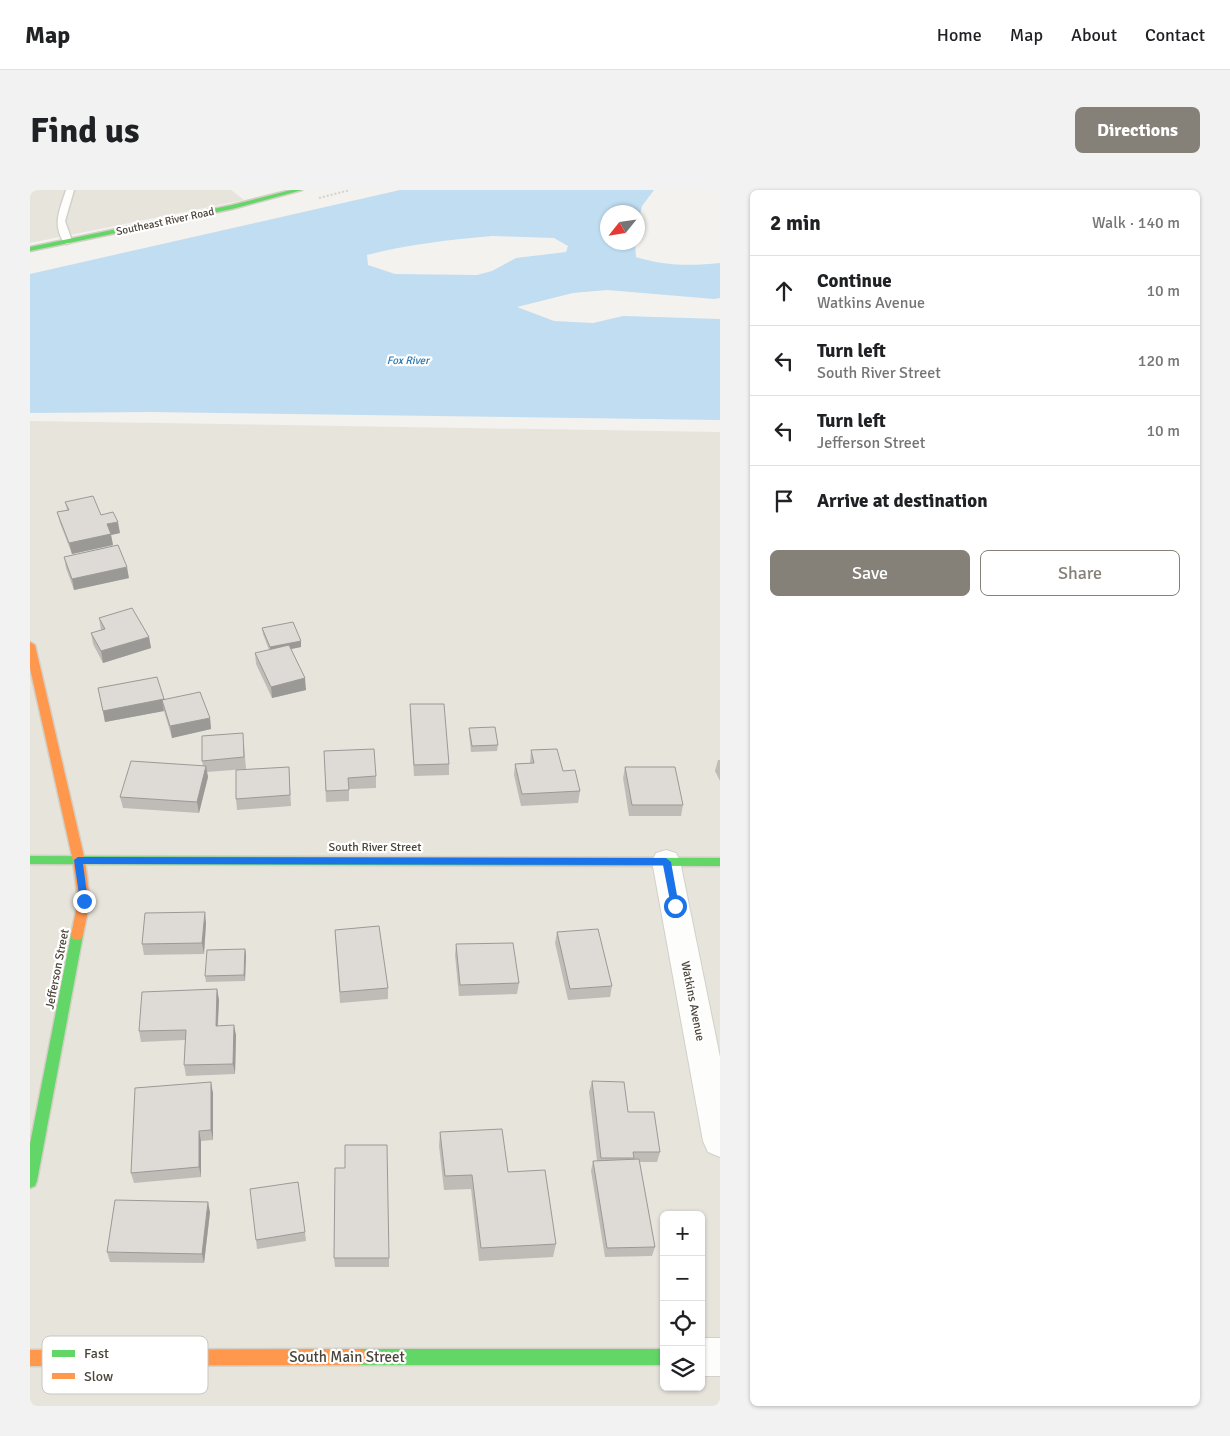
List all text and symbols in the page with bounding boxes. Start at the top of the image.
text: Map [25,20,70,50]
text: Home [937,24,982,46]
text: Map [1010,24,1043,46]
text: About [1071,24,1117,46]
text: Contact [1145,24,1205,46]
button: Directions [1075,107,1200,153]
text: Find us [30,109,140,152]
street label: Southeast River Road [115,205,215,238]
north arrow [600,205,645,250]
text: 2 min [770,210,821,236]
text: Walk · 140 m [1092,213,1180,233]
text: Continue [817,269,892,293]
icon: ahead [770,277,798,305]
text: 10 m [1146,281,1180,301]
text: Watkins Avenue [817,293,925,313]
text: Turn left [817,339,886,363]
icon: left [770,347,798,375]
text: 120 m [1138,351,1180,371]
water label: Fox River [387,354,431,367]
text: South River Street [817,363,941,383]
text: Turn left [817,409,886,433]
icon: left [770,417,798,445]
text: 10 m [1146,421,1180,441]
text: Jefferson Street [817,433,925,453]
icon: arrive [770,487,798,515]
text: Arrive at destination [817,489,988,513]
button: Save [770,550,970,596]
button: Share [980,550,1180,596]
street label: South River Street [329,840,421,855]
route end [73,890,96,913]
route start [664,895,687,918]
street label: Jefferson Street [42,928,73,1010]
street label: Watkins Avenue [677,960,708,1042]
map controls [660,1211,705,1391]
button: + [660,1211,705,1256]
button: − [660,1256,705,1301]
button: locate [660,1301,705,1346]
legend [42,1336,208,1394]
text: Fast [84,1345,109,1362]
button: layers [660,1346,705,1391]
street label: South Main Street [289,1348,405,1366]
text: Slow [84,1368,113,1385]

